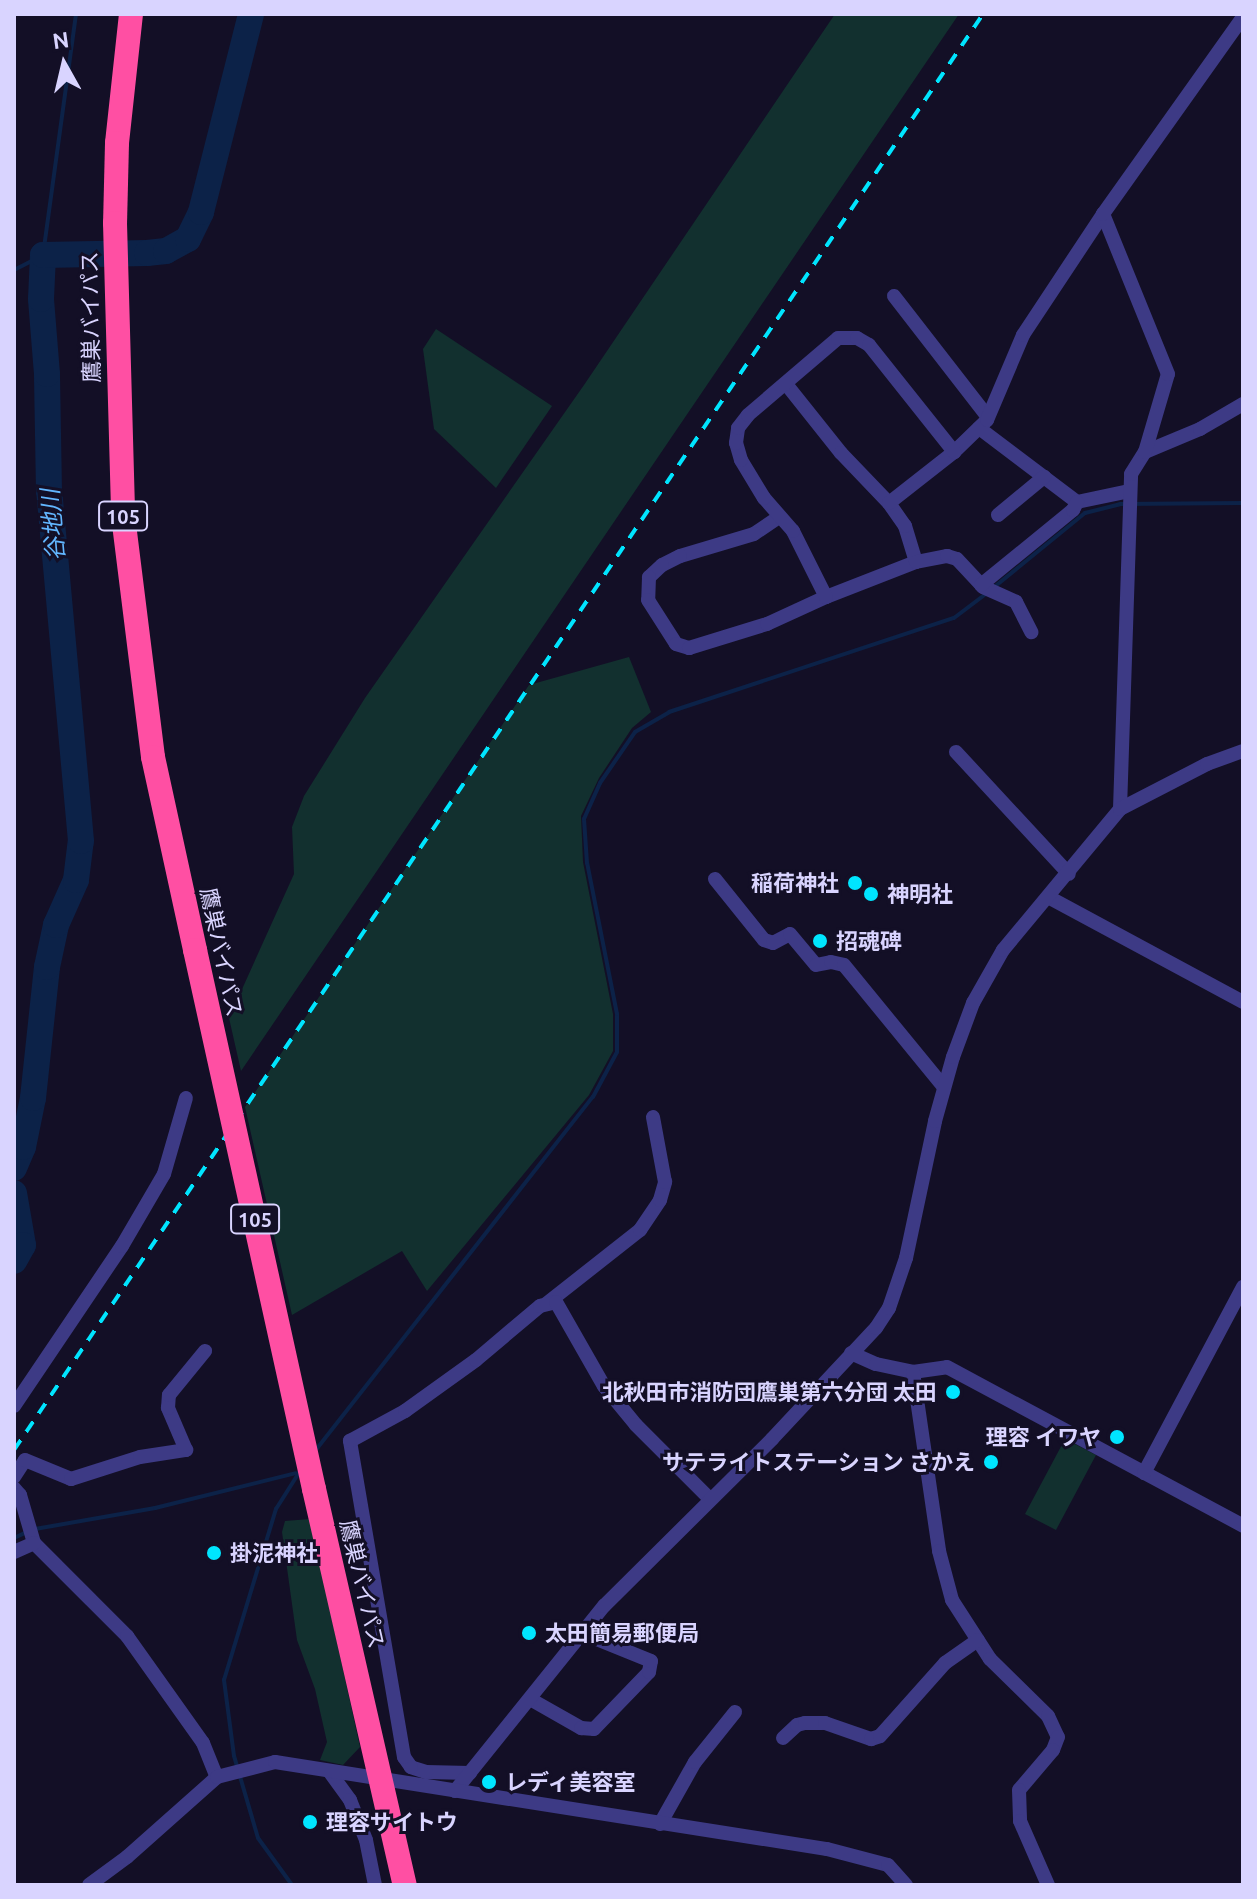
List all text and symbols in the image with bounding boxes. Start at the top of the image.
north arrow [24,24,104,104]
text: N [51,26,70,53]
street label: 鷹巣バイパス [76,251,104,383]
water label: 谷地川 [36,488,70,562]
road number: 105 [97,500,149,532]
place label: 稲荷神社 [751,870,839,896]
marker: 稲荷神社 [846,874,864,892]
place label: 神明社 [887,881,953,907]
street label: 鷹巣バイパス [195,885,249,1019]
marker: 神明社 [862,885,880,903]
place label: 招魂碑 [836,928,902,954]
marker: 招魂碑 [811,932,829,950]
road number: 105 [229,1203,281,1235]
place label: 北秋田市消防団鷹巣第六分団 太田 [602,1379,937,1405]
marker: 北秋田市消防団鷹巣第六分団 太田 [944,1383,962,1401]
place label: 理容 イワヤ [986,1424,1101,1450]
marker: 理容 イワヤ [1108,1428,1126,1446]
place label: サテライトステーション さかえ [662,1449,975,1475]
marker: サテライトステーション さかえ [982,1453,1000,1471]
street label: 鷹巣バイパス [335,1517,391,1651]
place label: 掛泥神社 [230,1540,318,1566]
marker: 掛泥神社 [205,1544,223,1562]
place label: 太田簡易郵便局 [545,1620,699,1646]
marker: 太田簡易郵便局 [520,1624,538,1642]
place label: レディ美容室 [505,1769,637,1795]
marker: レディ美容室 [480,1773,498,1791]
place label: 理容サイトウ [326,1809,458,1835]
marker: 理容サイトウ [301,1813,319,1831]

